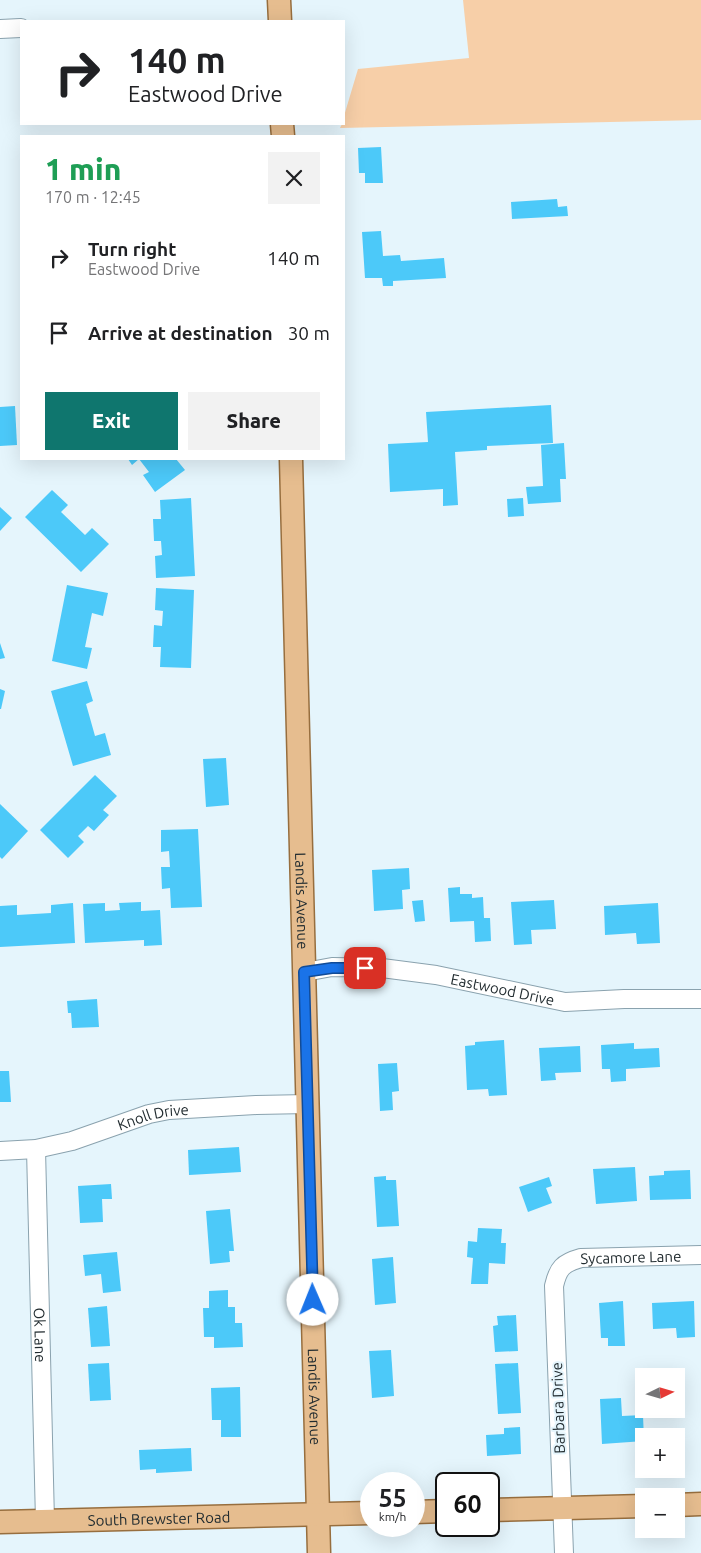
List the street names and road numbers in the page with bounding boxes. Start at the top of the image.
street label: Landis Avenue [293,852,312,950]
street label: Eastwood Drive [449,970,556,1008]
street label: Knoll Drive [115,1100,189,1133]
street label: Sycamore Lane [580,1247,682,1267]
street label: Ok Lane [31,1307,50,1363]
street label: Landis Avenue [305,1348,325,1445]
street label: Barbara Drive [548,1362,568,1454]
street label: South Brewster Road [87,1508,230,1528]

